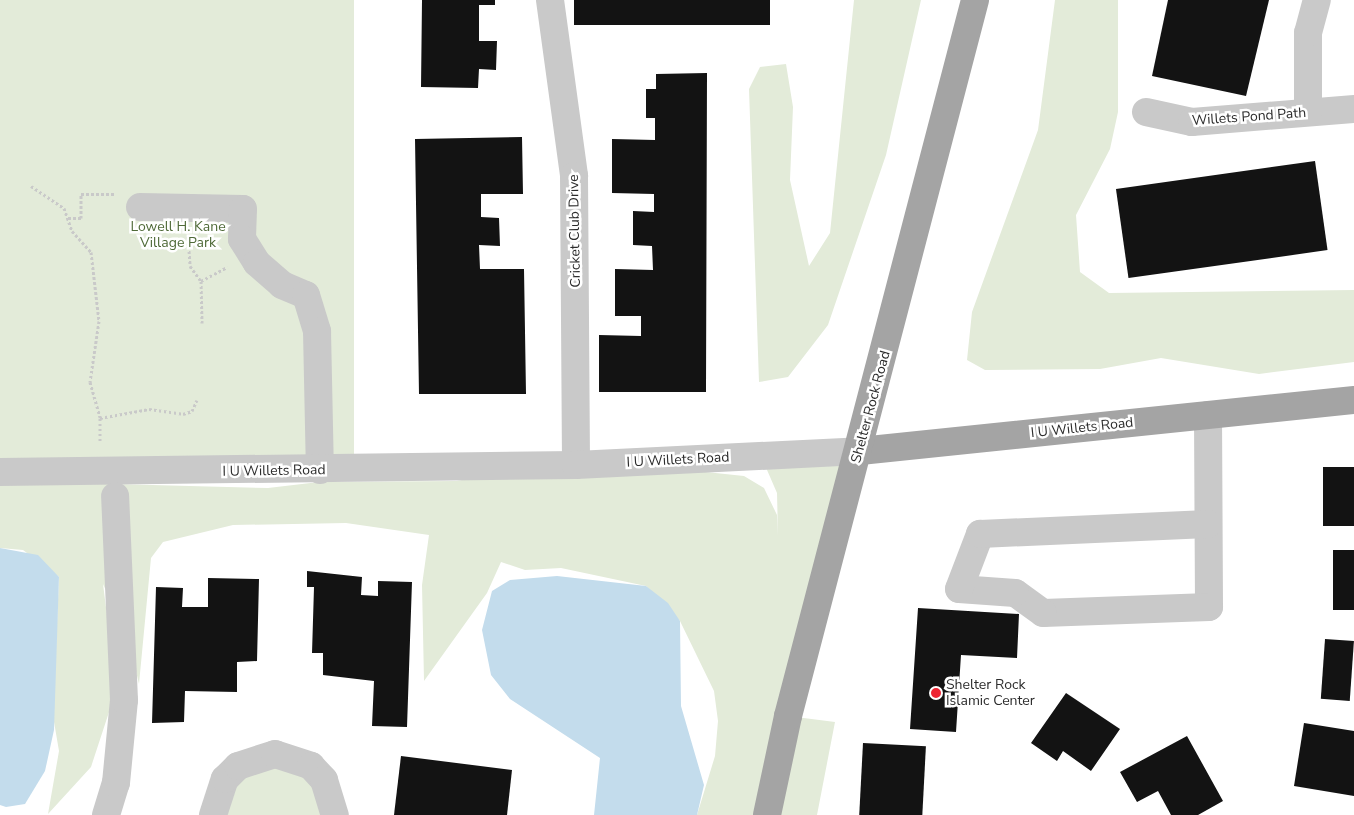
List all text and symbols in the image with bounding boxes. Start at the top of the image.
street label: Willets Pond Path [1191,105,1307,129]
street label: Cricket Club Drive [566,174,584,288]
park label: Lowell H. Kane Village Park [130,219,226,252]
street label: Shelter Rock Road [848,349,894,465]
street label: I U Willets Road [1030,414,1134,442]
street label: I U Willets Road [626,449,730,471]
street label: I U Willets Road [222,462,326,480]
place label: Shelter Rock Islamic Center [946,677,1035,710]
marker: Shelter Rock Islamic Center [930,687,942,699]

